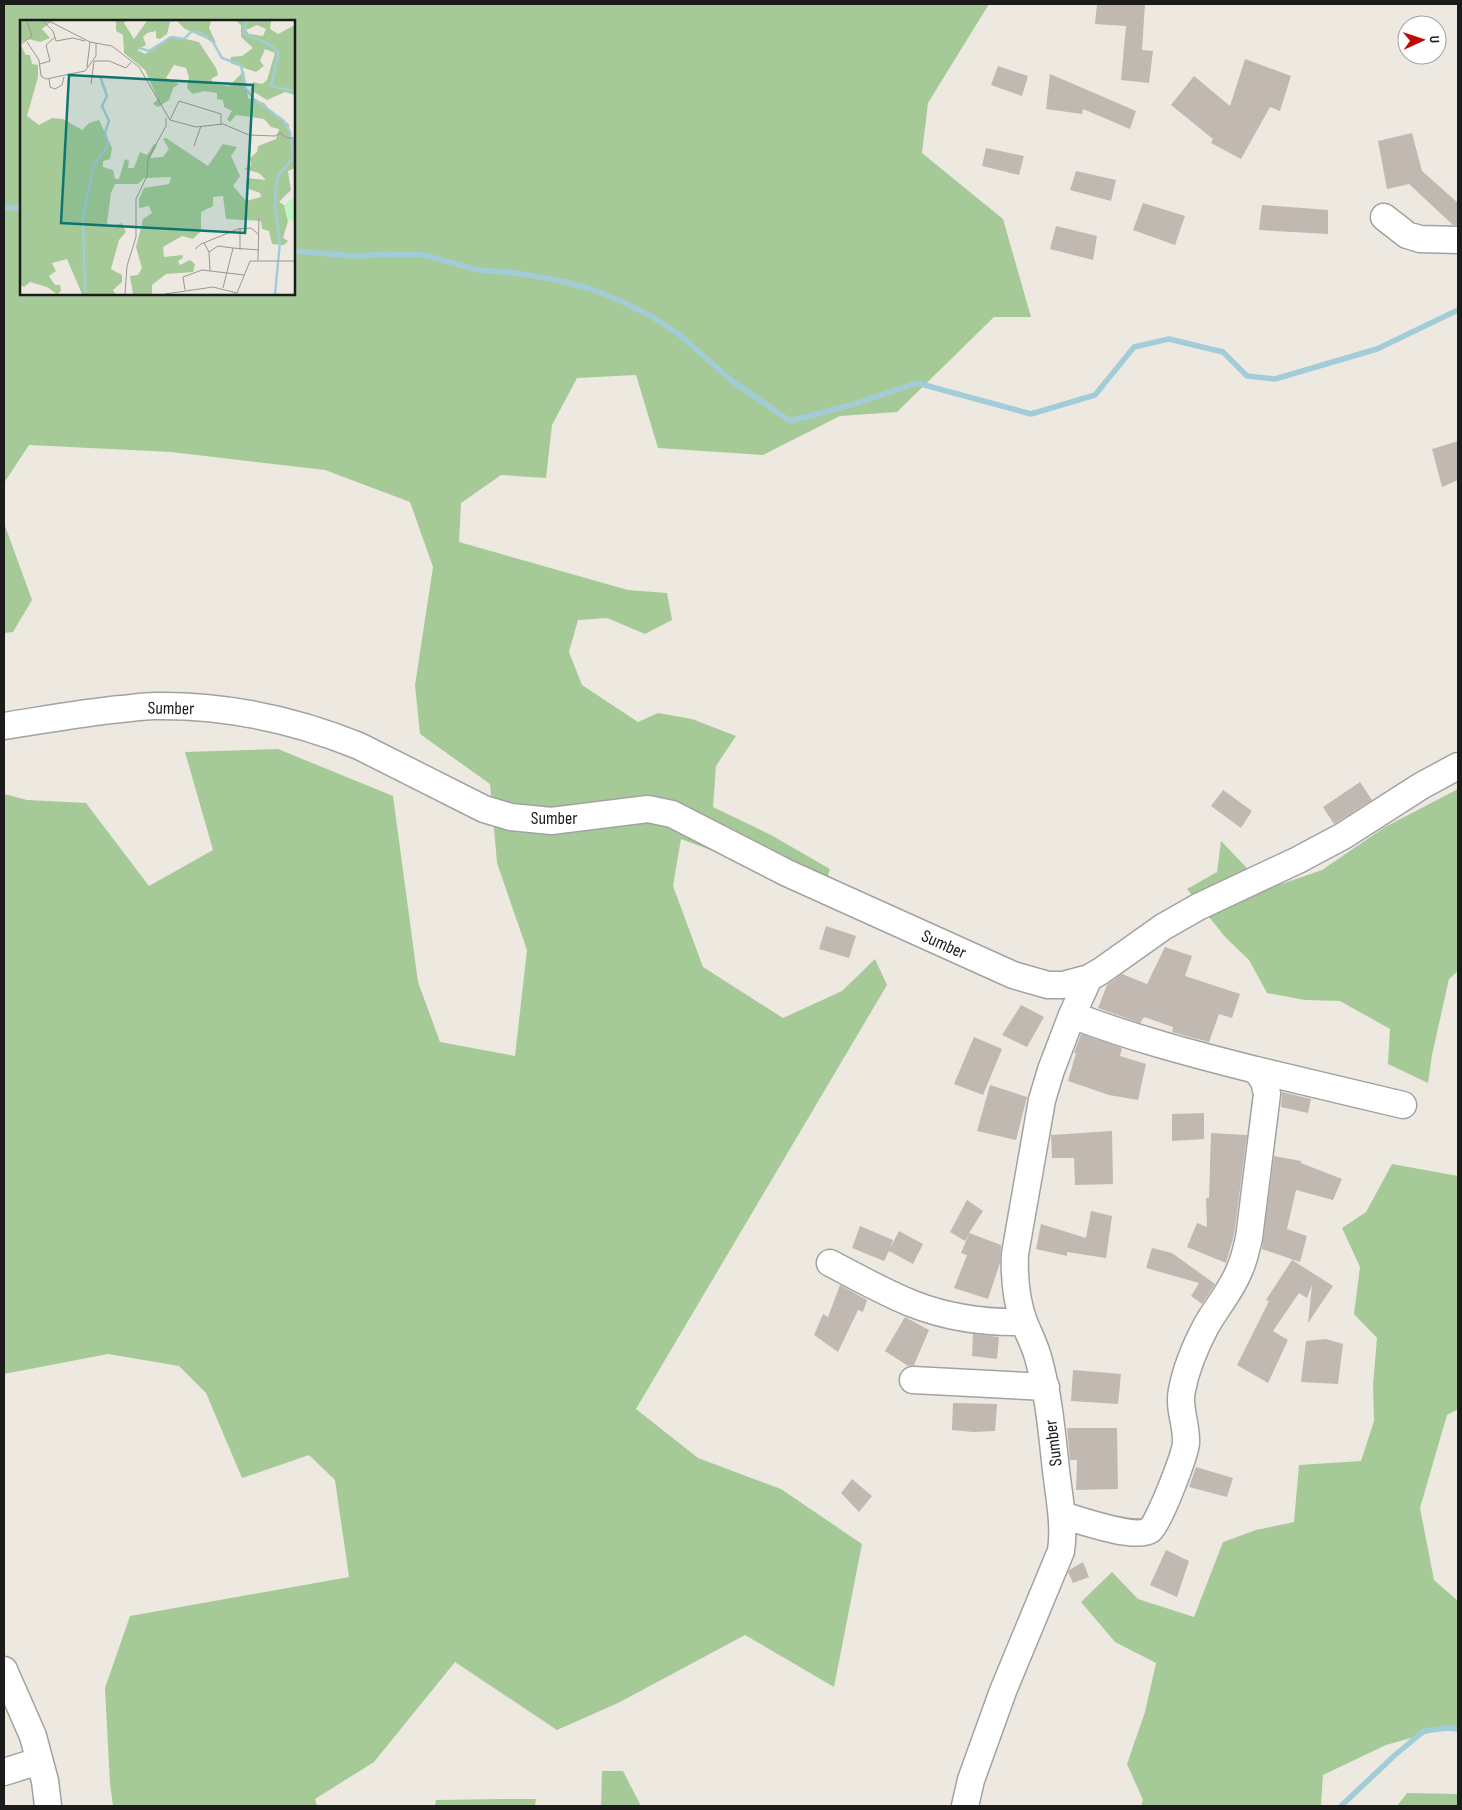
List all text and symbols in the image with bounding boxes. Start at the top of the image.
north arrow [1397,15,1447,65]
inset map [20,20,295,295]
text: U [1426,35,1443,43]
street label: Sumber [147,698,194,719]
street label: Sumber [531,808,577,829]
street label: Sumber [918,925,969,964]
street label: Sumber [1040,1419,1067,1467]

